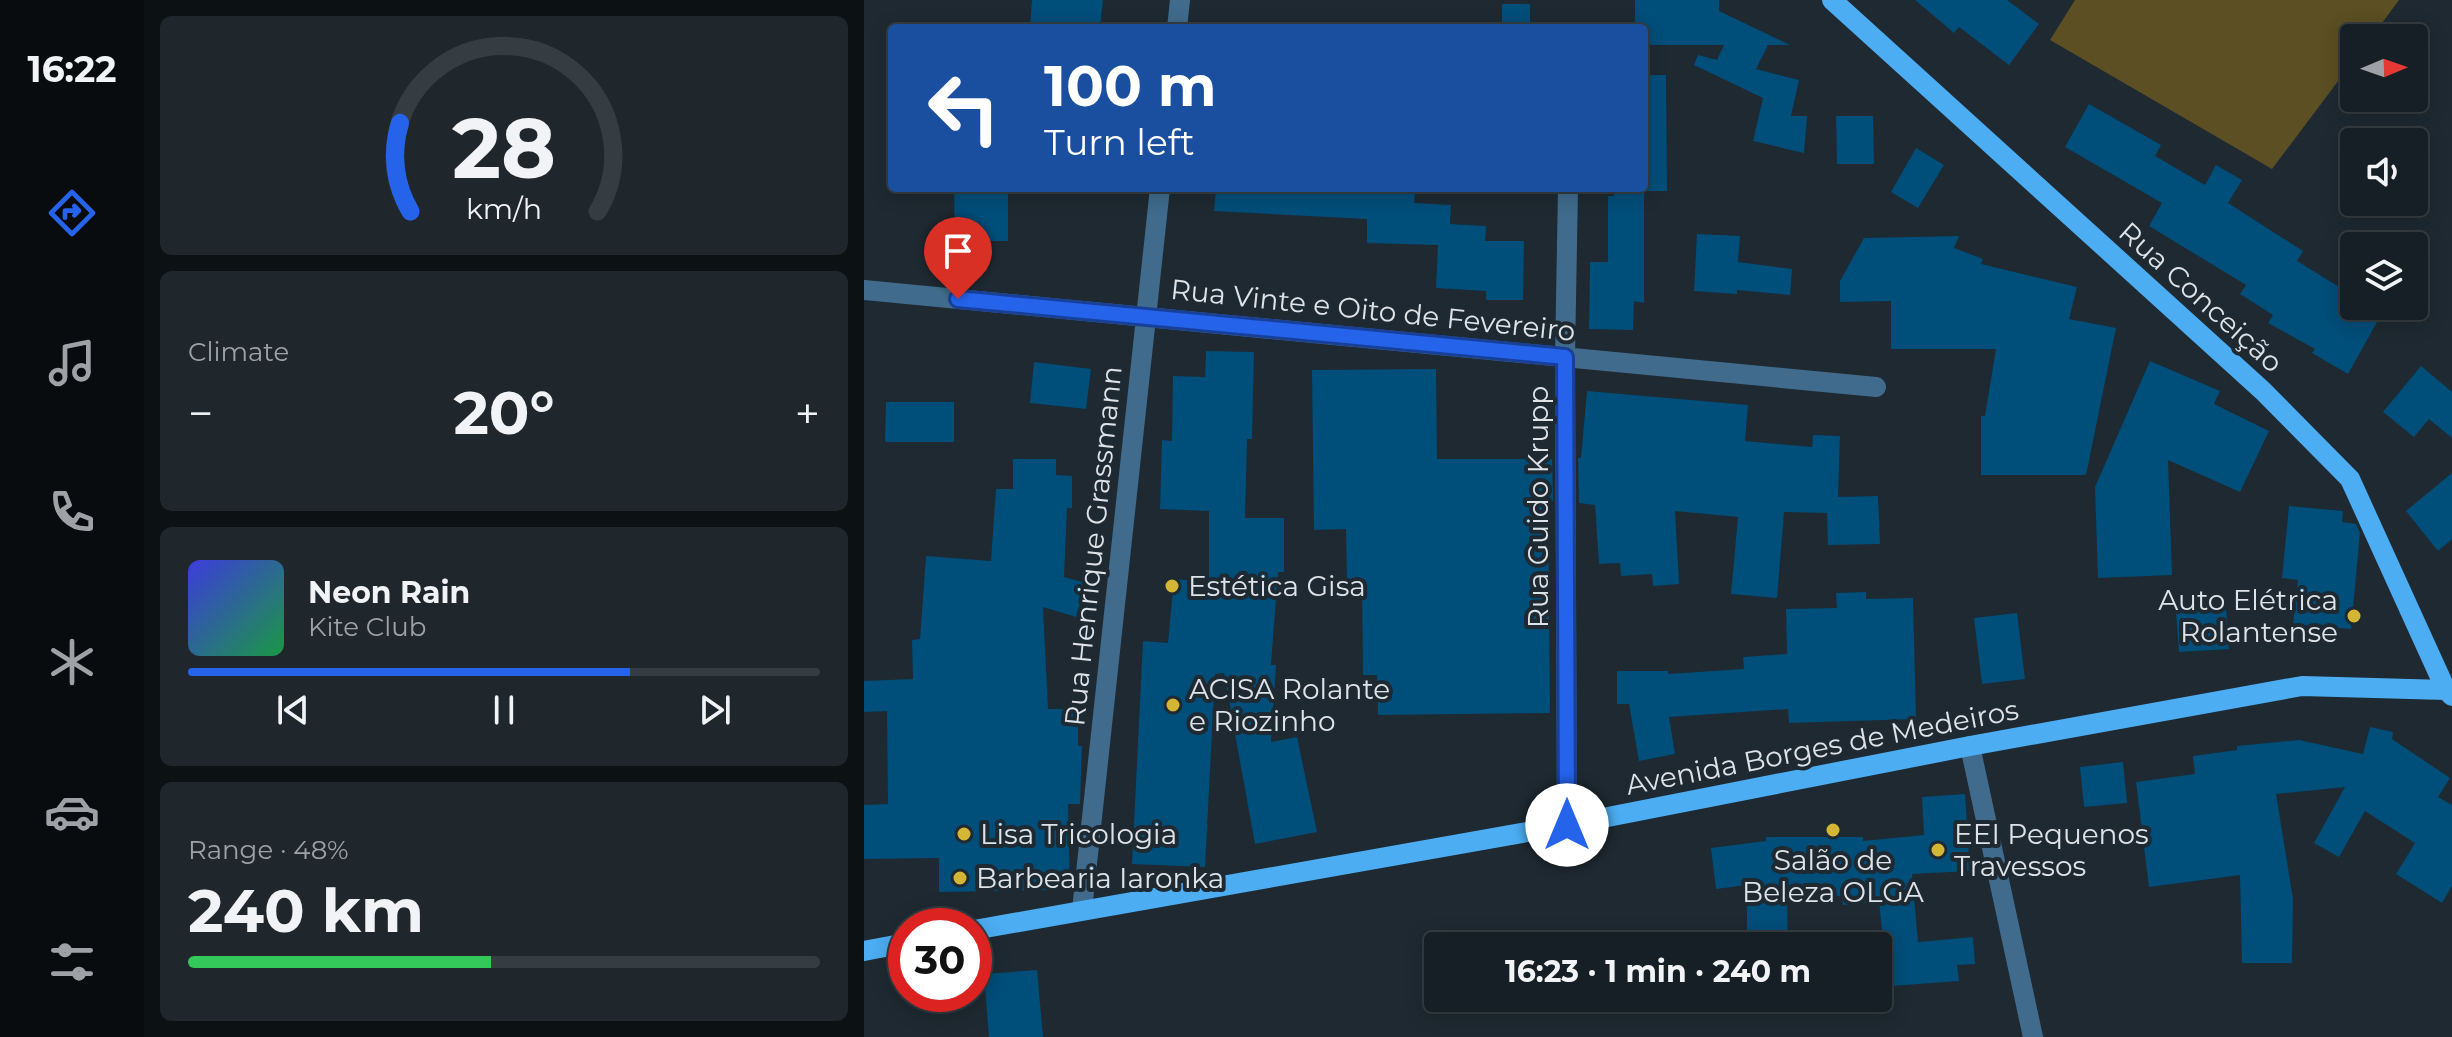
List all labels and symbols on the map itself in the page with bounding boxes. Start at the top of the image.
north arrow [2340,24,2428,112]
street label: Rua Conceição [2112,215,2290,379]
pin [924,217,992,299]
street label: Rua Vinte e Oito de Fevereiro [1169,272,1577,348]
street label: Rua Henrique Grassmann [1057,364,1129,728]
street label: Rua Guido Krupp [1521,386,1555,628]
place label: Estética Gisa [1188,569,1366,603]
marker: Estética Gisa [1163,577,1181,595]
place label: Auto Elétrica Rolantense [2158,583,2338,649]
marker: Auto Elétrica Rolantense [2345,607,2363,625]
place label: ACISA Rolante e Riozinho [1189,672,1390,738]
street label: Avenida Borges de Medeiros [1623,692,2021,802]
marker: ACISA Rolante e Riozinho [1164,696,1182,714]
position arrow [1525,783,1609,867]
place label: Lisa Tricologia [980,817,1177,851]
place label: EEI Pequenos Travessos [1954,817,2149,883]
marker: Salão de Beleza OLGA [1824,821,1842,839]
marker: Lisa Tricologia [955,825,973,843]
marker: EEI Pequenos Travessos [1929,841,1947,859]
place label: Salão de Beleza OLGA [1742,843,1925,909]
place label: Barbearia Iaronka [976,861,1224,895]
marker: Barbearia Iaronka [951,869,969,887]
speed limit sign: 30 [888,908,992,1012]

